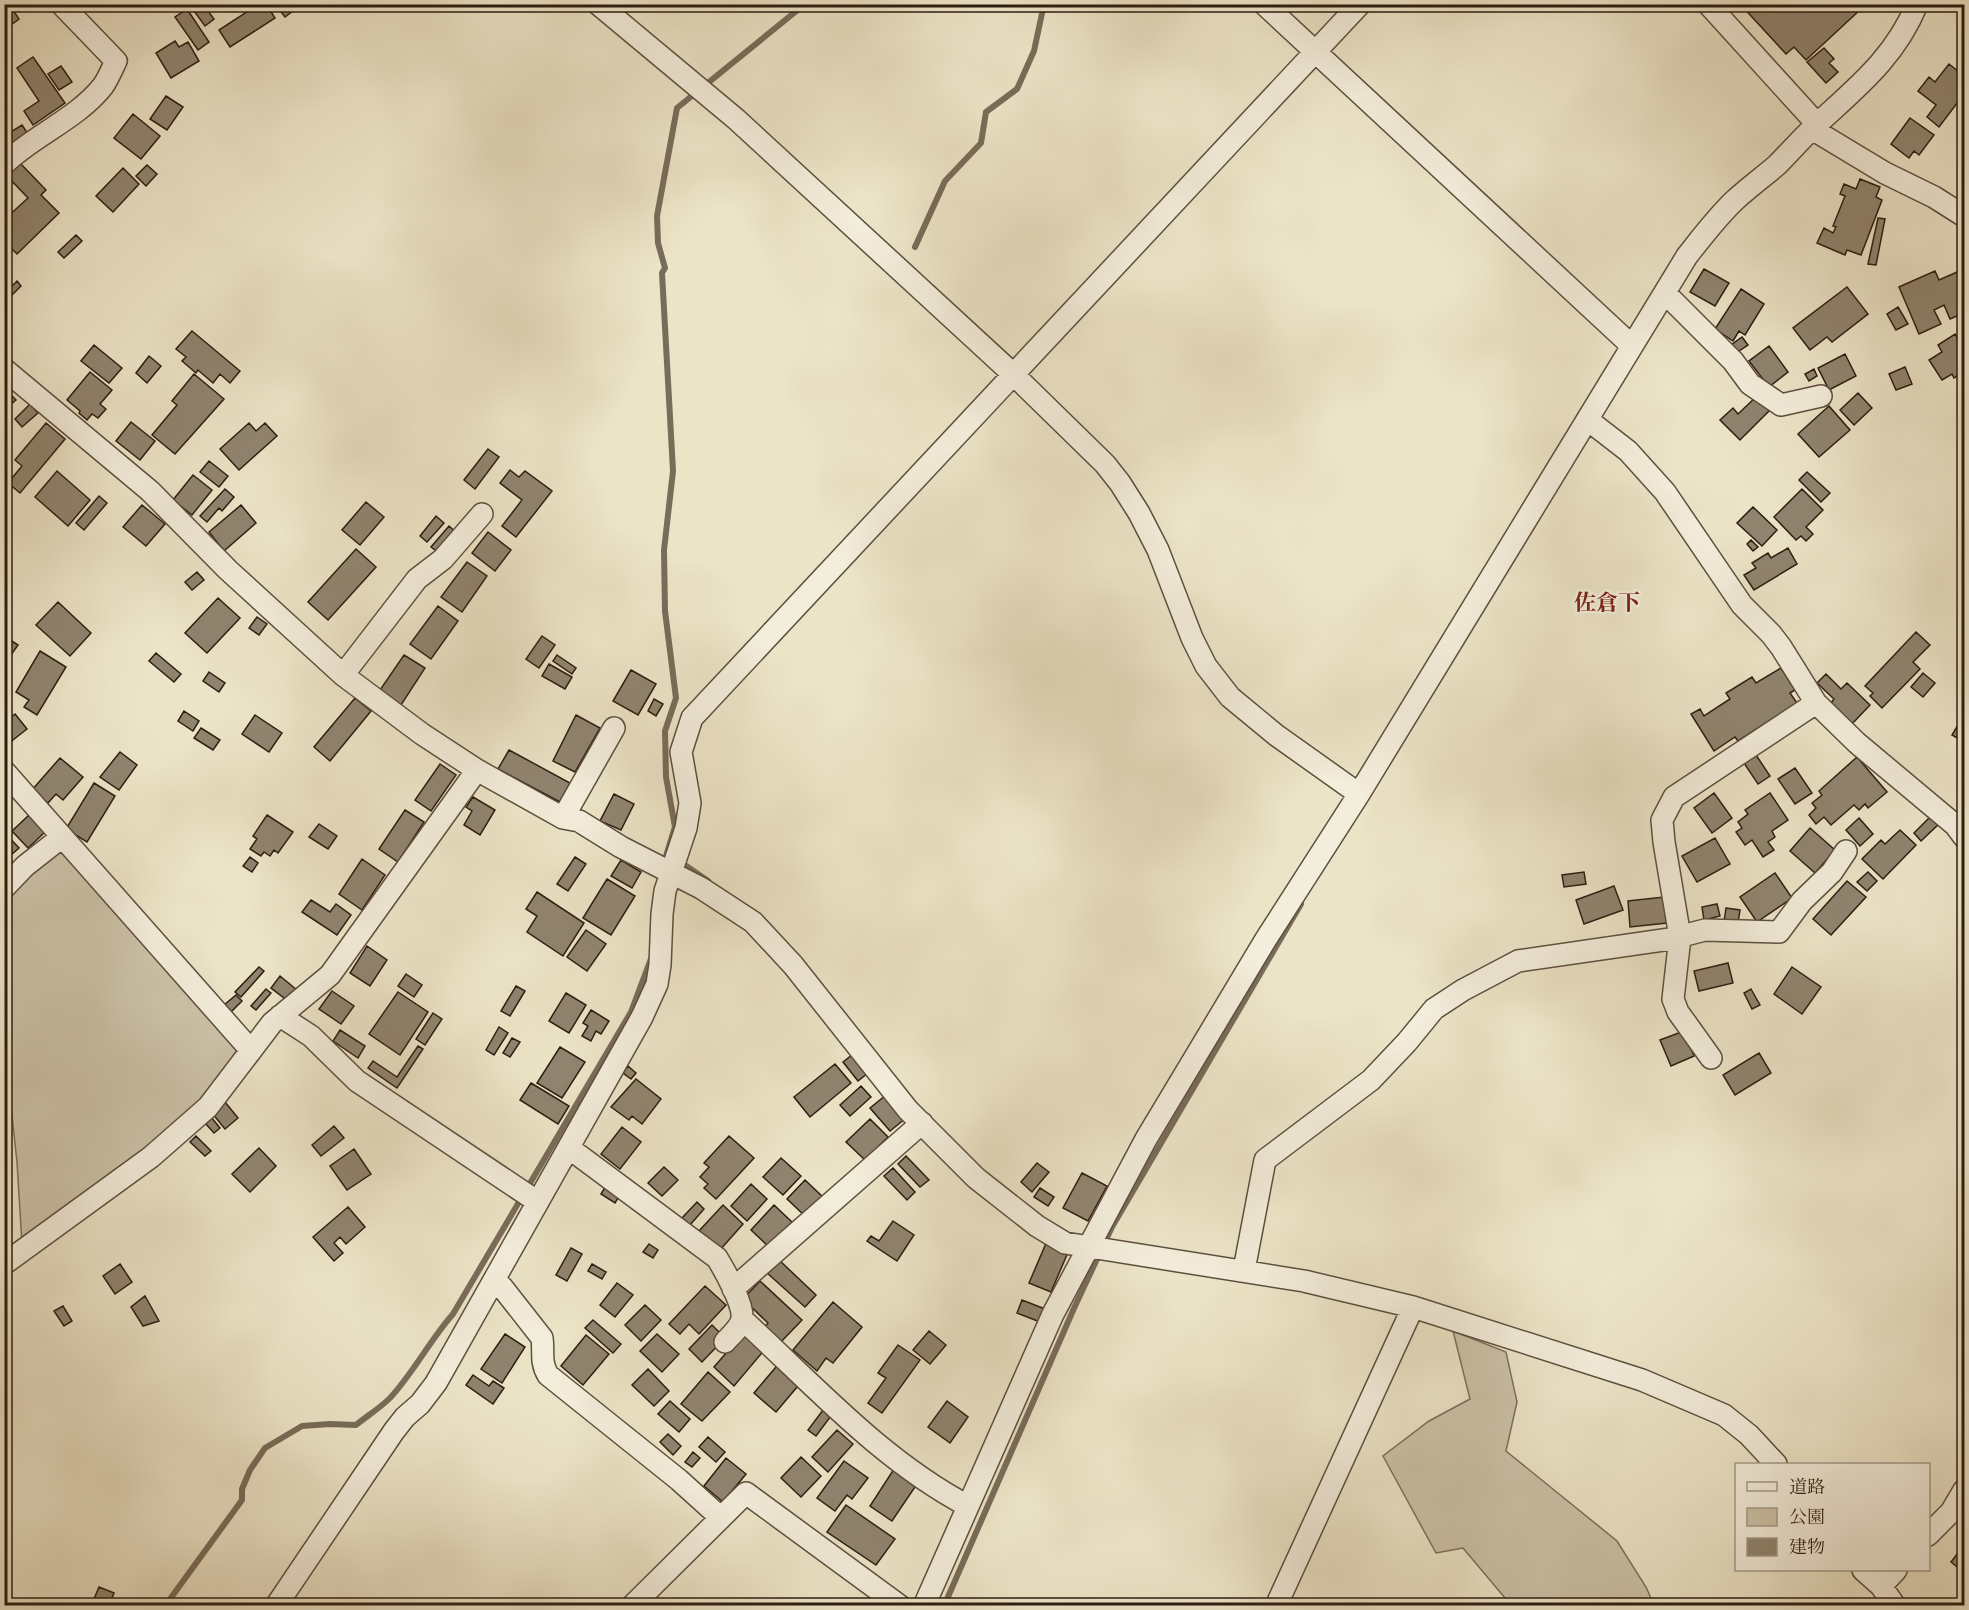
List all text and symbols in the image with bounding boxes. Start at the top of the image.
district label: 佐倉下 [1574,588,1640,618]
legend [1735,1463,1930,1571]
text: 道路 [1789,1475,1825,1500]
text: 公園 [1789,1505,1825,1530]
text: 建物 [1789,1535,1825,1560]

